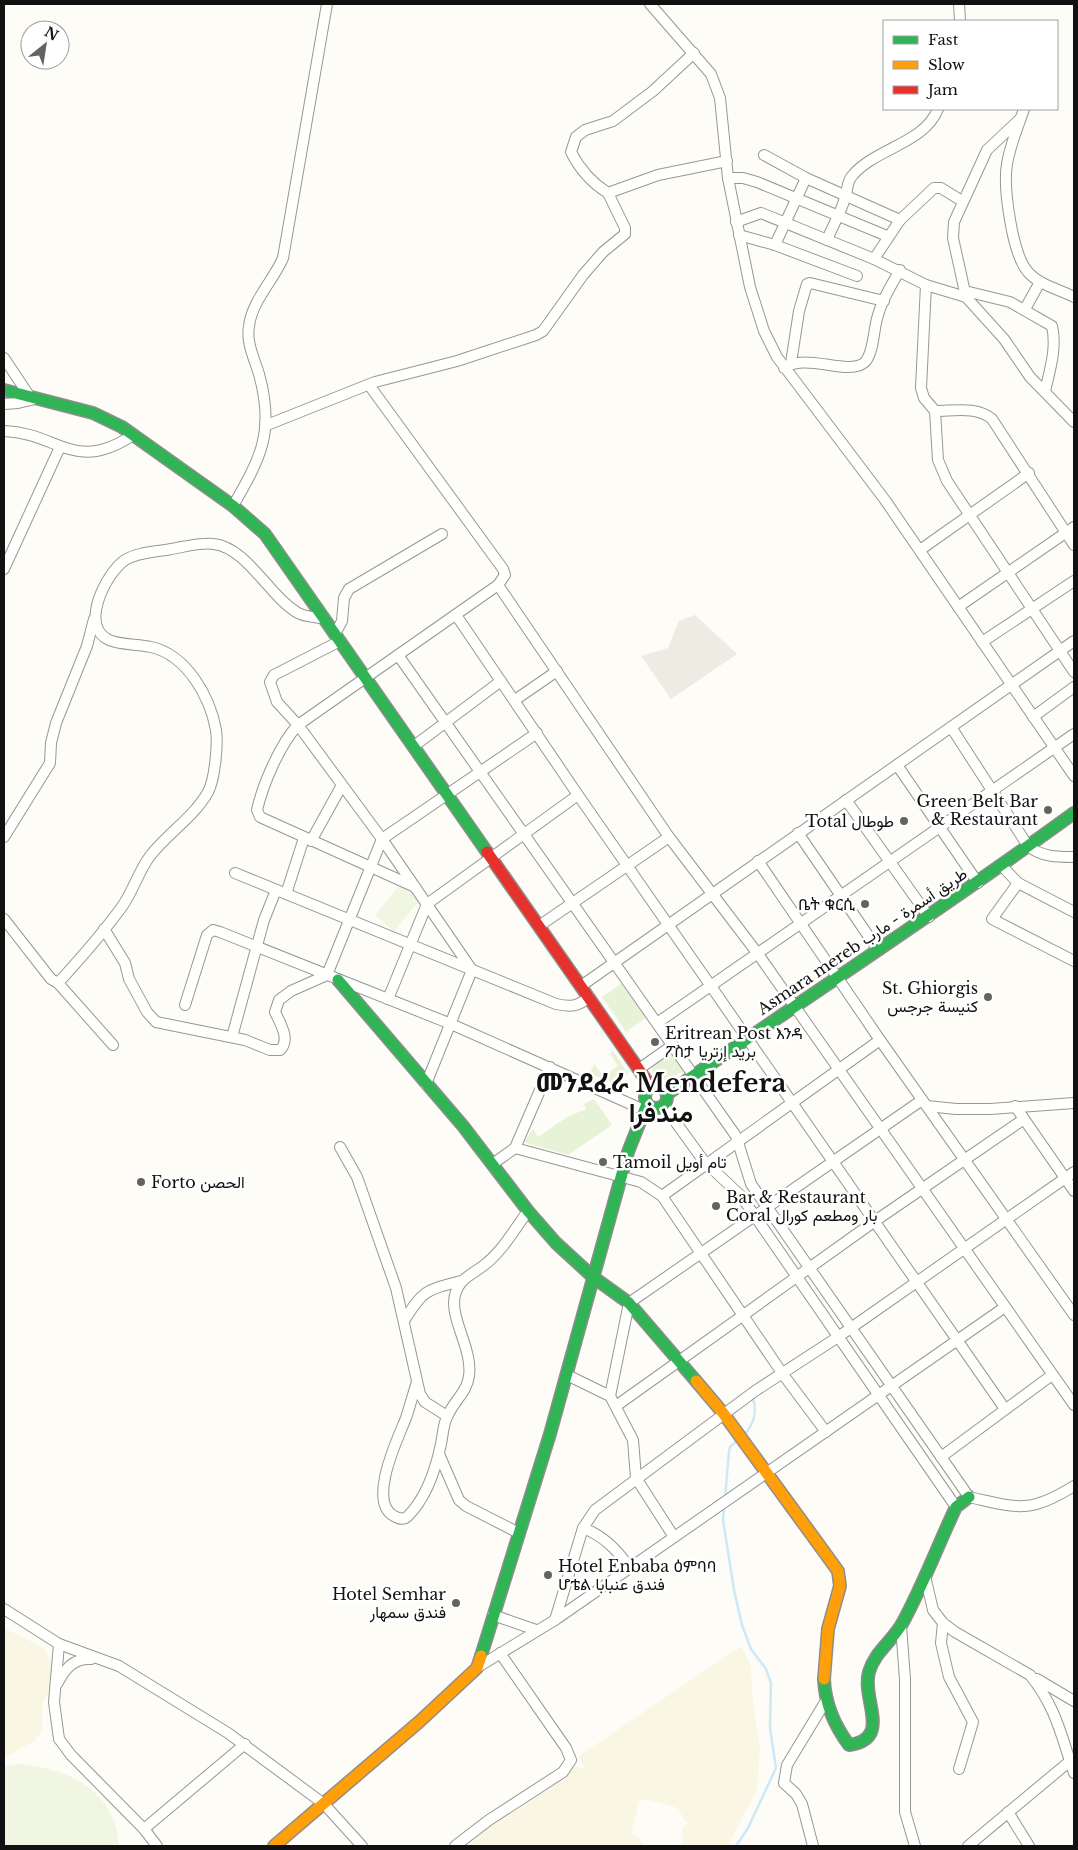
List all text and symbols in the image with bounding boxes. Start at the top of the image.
north arrow [20,20,70,70]
legend [883,20,1058,110]
text: N [41,23,62,45]
text: Fast [928,30,959,49]
text: Slow [928,55,965,74]
text: Jam [926,80,958,99]
place label: Green Belt Bar & Restaurant [917,791,1038,829]
marker: Green Belt Bar & Restaurant [1042,804,1054,816]
place label: Total طوطال [805,811,894,832]
marker: Total طوطال [898,815,910,827]
street label: Asmara mereb طريق أسمرة - مارب [753,863,971,1020]
place label: ቤት ቁርሲ [798,894,855,914]
marker: ቤት ቁርሲ [859,898,871,910]
place label: St. Ghiorgis كنيسة جرجس [882,978,978,1017]
marker: St. Ghiorgis كنيسة جرجس [982,991,994,1003]
place label: Eritrean Post እንዳ ፖስታ بريد إرتريا [665,1023,803,1062]
marker: Eritrean Post እንዳ ፖስታ بريد إرتريا [649,1036,661,1048]
district label: መንደፈራ Mendefera مندفرا [536,1067,786,1129]
place label: Tamoil تام أويل [613,1152,727,1173]
marker: Tamoil تام أويل [597,1156,609,1168]
place label: Forto الحصن [151,1172,245,1193]
marker: Forto الحصن [135,1176,147,1188]
place label: Bar & Restaurant Coral بار ومطعم كورال [726,1187,877,1226]
marker: Bar & Restaurant Coral بار ومطعم كورال [710,1200,722,1212]
place label: Hotel Enbaba ዕምባባ ሆቴል فندق عنبابا [558,1556,717,1594]
marker: Hotel Enbaba ዕምባባ ሆቴል فندق عنبابا [542,1569,554,1581]
place label: Hotel Semhar فندق سمهار [332,1584,446,1623]
marker: Hotel Semhar فندق سمهار [450,1597,462,1609]

